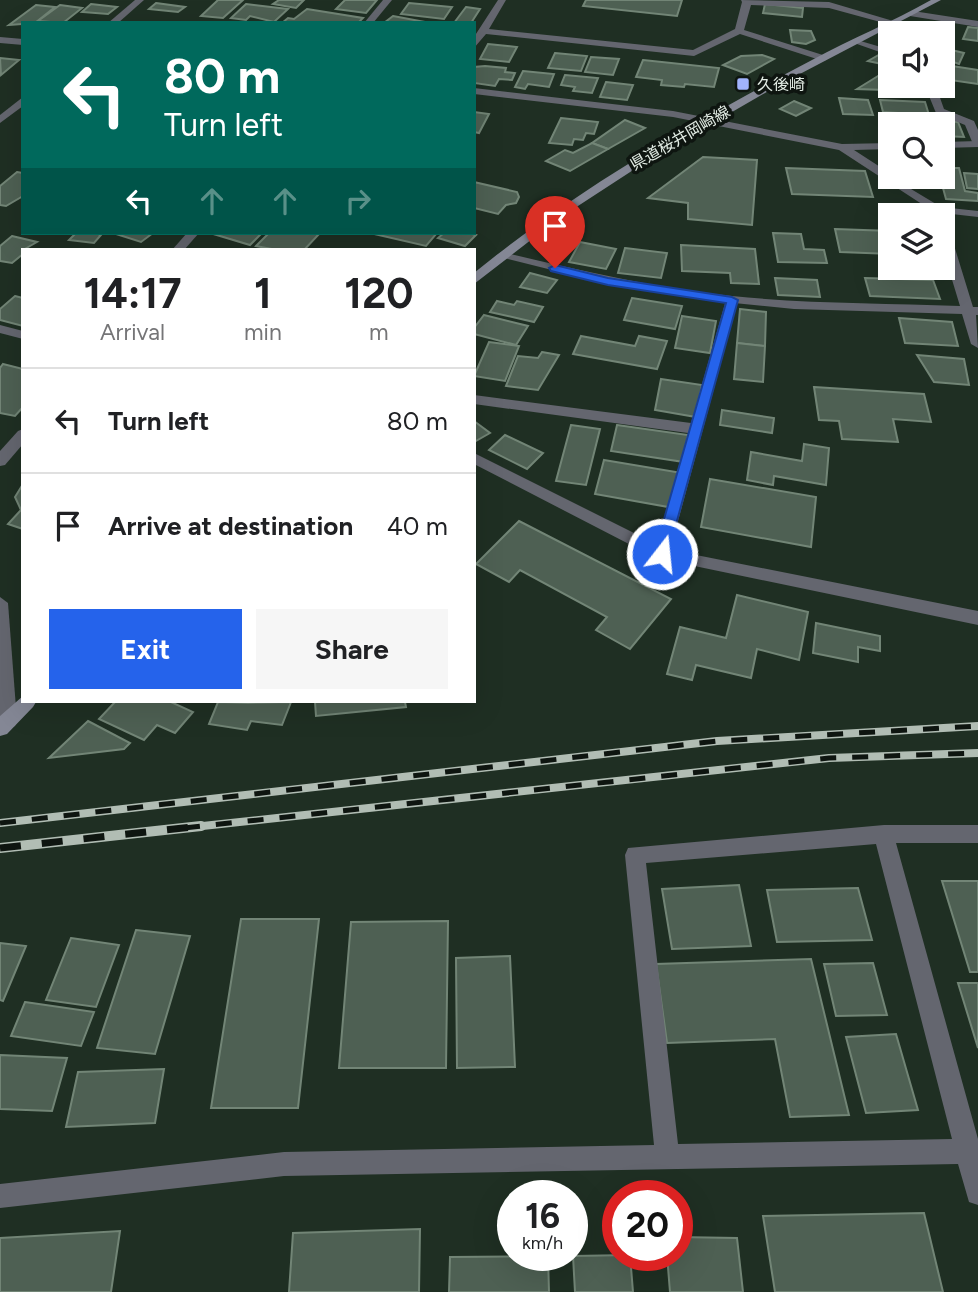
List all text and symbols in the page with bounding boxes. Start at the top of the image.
map controls [878,21,955,280]
button: sound [878,21,955,98]
text: 80 m [164,46,280,105]
icon: left [49,49,140,140]
place label: 久後崎 [757,75,805,94]
marker: 久後崎 [735,76,751,92]
street label: 県道桜井岡崎線 [627,102,733,174]
text: Turn left [164,106,283,144]
button: search [878,112,955,189]
icon: left [120,182,158,220]
icon: ahead [193,182,231,220]
icon: ahead [266,182,304,220]
icon: right [339,182,377,220]
pin [525,196,585,268]
button: layers [878,203,955,280]
icon: arrive [536,207,574,245]
text: 14:17 [83,268,182,319]
text: 1 [254,268,272,319]
text: 120 [344,268,414,319]
text: Arrival [100,318,165,346]
text: min [244,318,282,346]
text: m [369,318,389,346]
icon: left [49,402,87,440]
text: Turn left [108,405,209,437]
text: 80 m [387,405,448,437]
icon: arrive [49,507,87,545]
text: Arrive at destination [108,510,353,542]
text: 40 m [387,510,448,542]
position arrow [625,517,699,591]
button: Exit [49,609,242,689]
button: Share [256,609,448,689]
speed limit sign: 20 [602,1180,693,1271]
text: 16 [525,1195,560,1237]
text: km/h [522,1232,563,1254]

